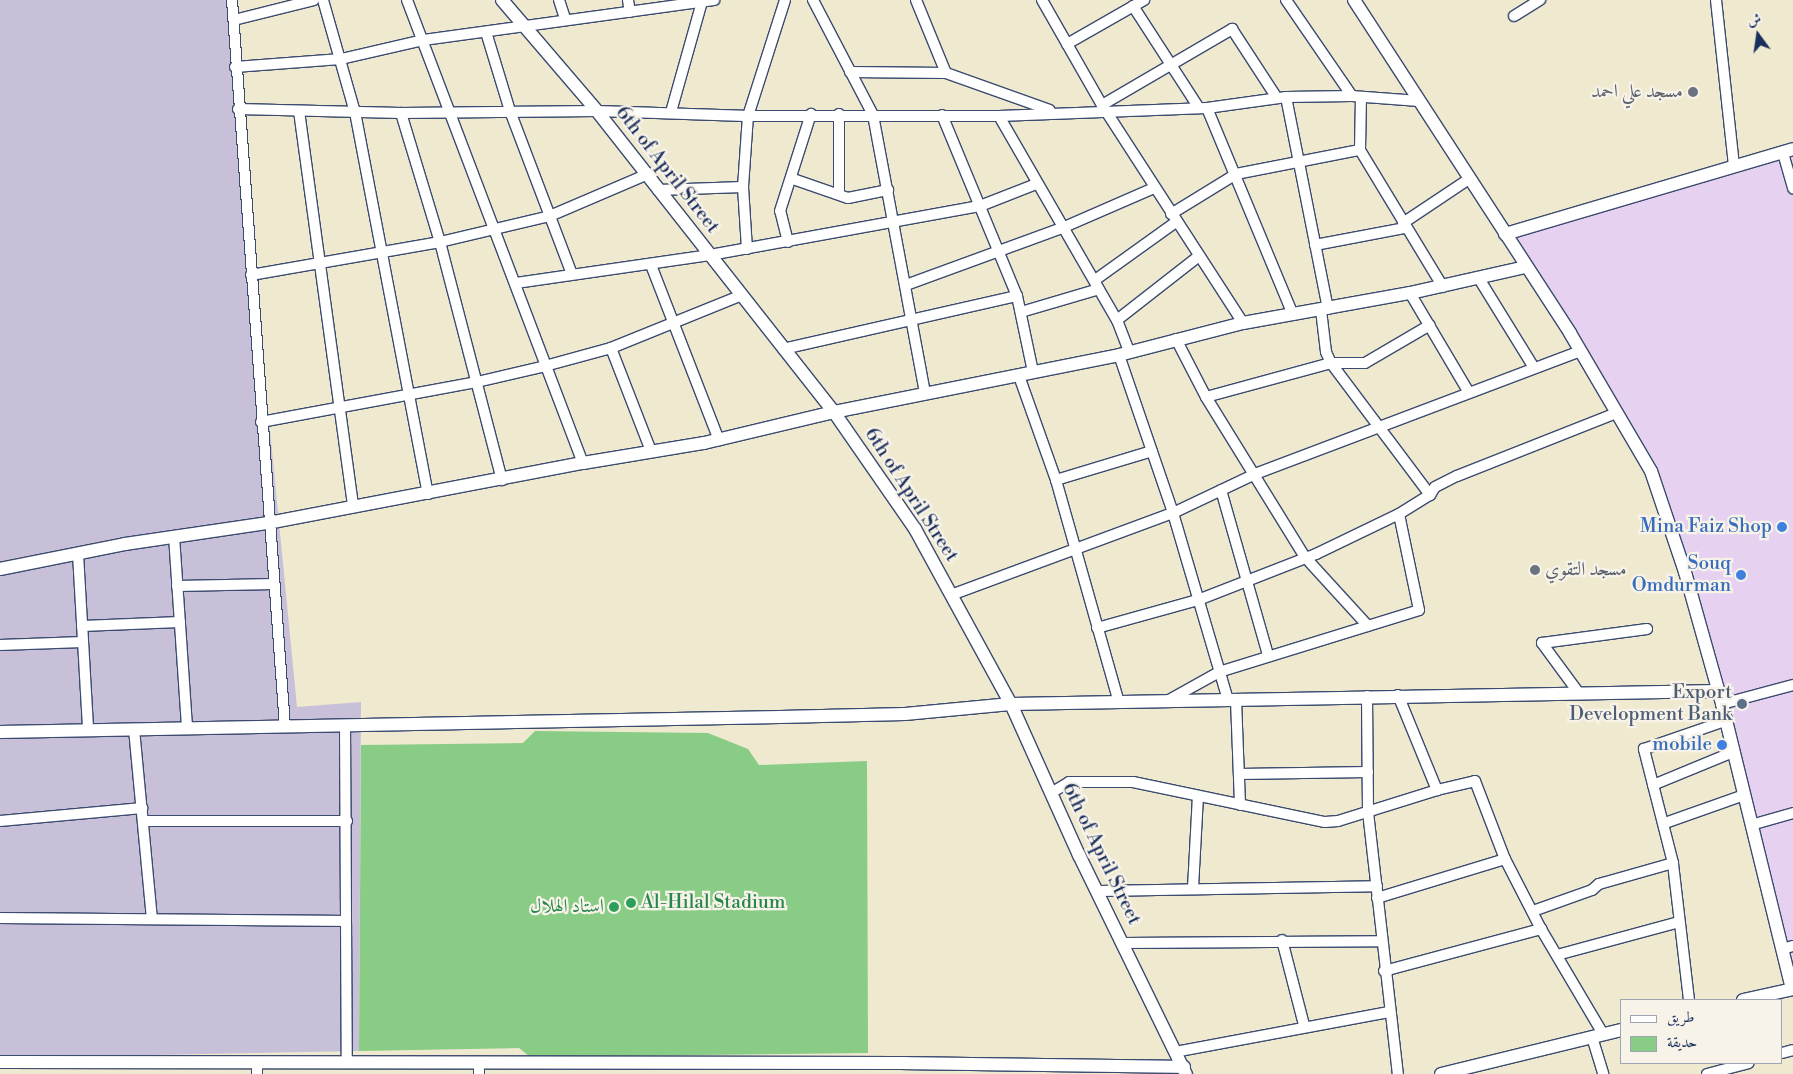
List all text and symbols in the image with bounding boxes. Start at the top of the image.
north arrow [1733,10,1783,60]
text: ش [1745,10,1763,31]
place label: مسجد علي احمد [1591,81,1683,103]
marker: مسجد علي احمد [1687,86,1699,98]
street label: 6th of April Street [610,102,724,238]
street label: 6th of April Street [859,424,963,566]
place label: Mina Faiz Shop [1640,516,1772,538]
marker: Mina Faiz Shop [1776,521,1788,533]
place label: Souq Omdurman [1632,553,1731,597]
place label: مسجد التقوي [1545,559,1627,581]
marker: مسجد التقوي [1529,564,1541,576]
marker: Souq Omdurman [1735,569,1747,581]
place label: Export Development Bank [1569,682,1732,726]
marker: Export Development Bank [1736,698,1748,710]
place label: mobile [1652,734,1712,756]
marker: mobile [1716,739,1728,751]
street label: 6th of April Street [1057,779,1145,929]
place label: Al-Hilal Stadium [641,892,786,914]
place label: استاد الهلال [530,896,604,918]
marker: Al-Hilal Stadium [625,897,637,909]
marker: استاد الهلال [608,901,620,913]
legend [1620,999,1783,1064]
text: طريق [1667,1008,1694,1027]
text: حديقة [1667,1033,1697,1052]

